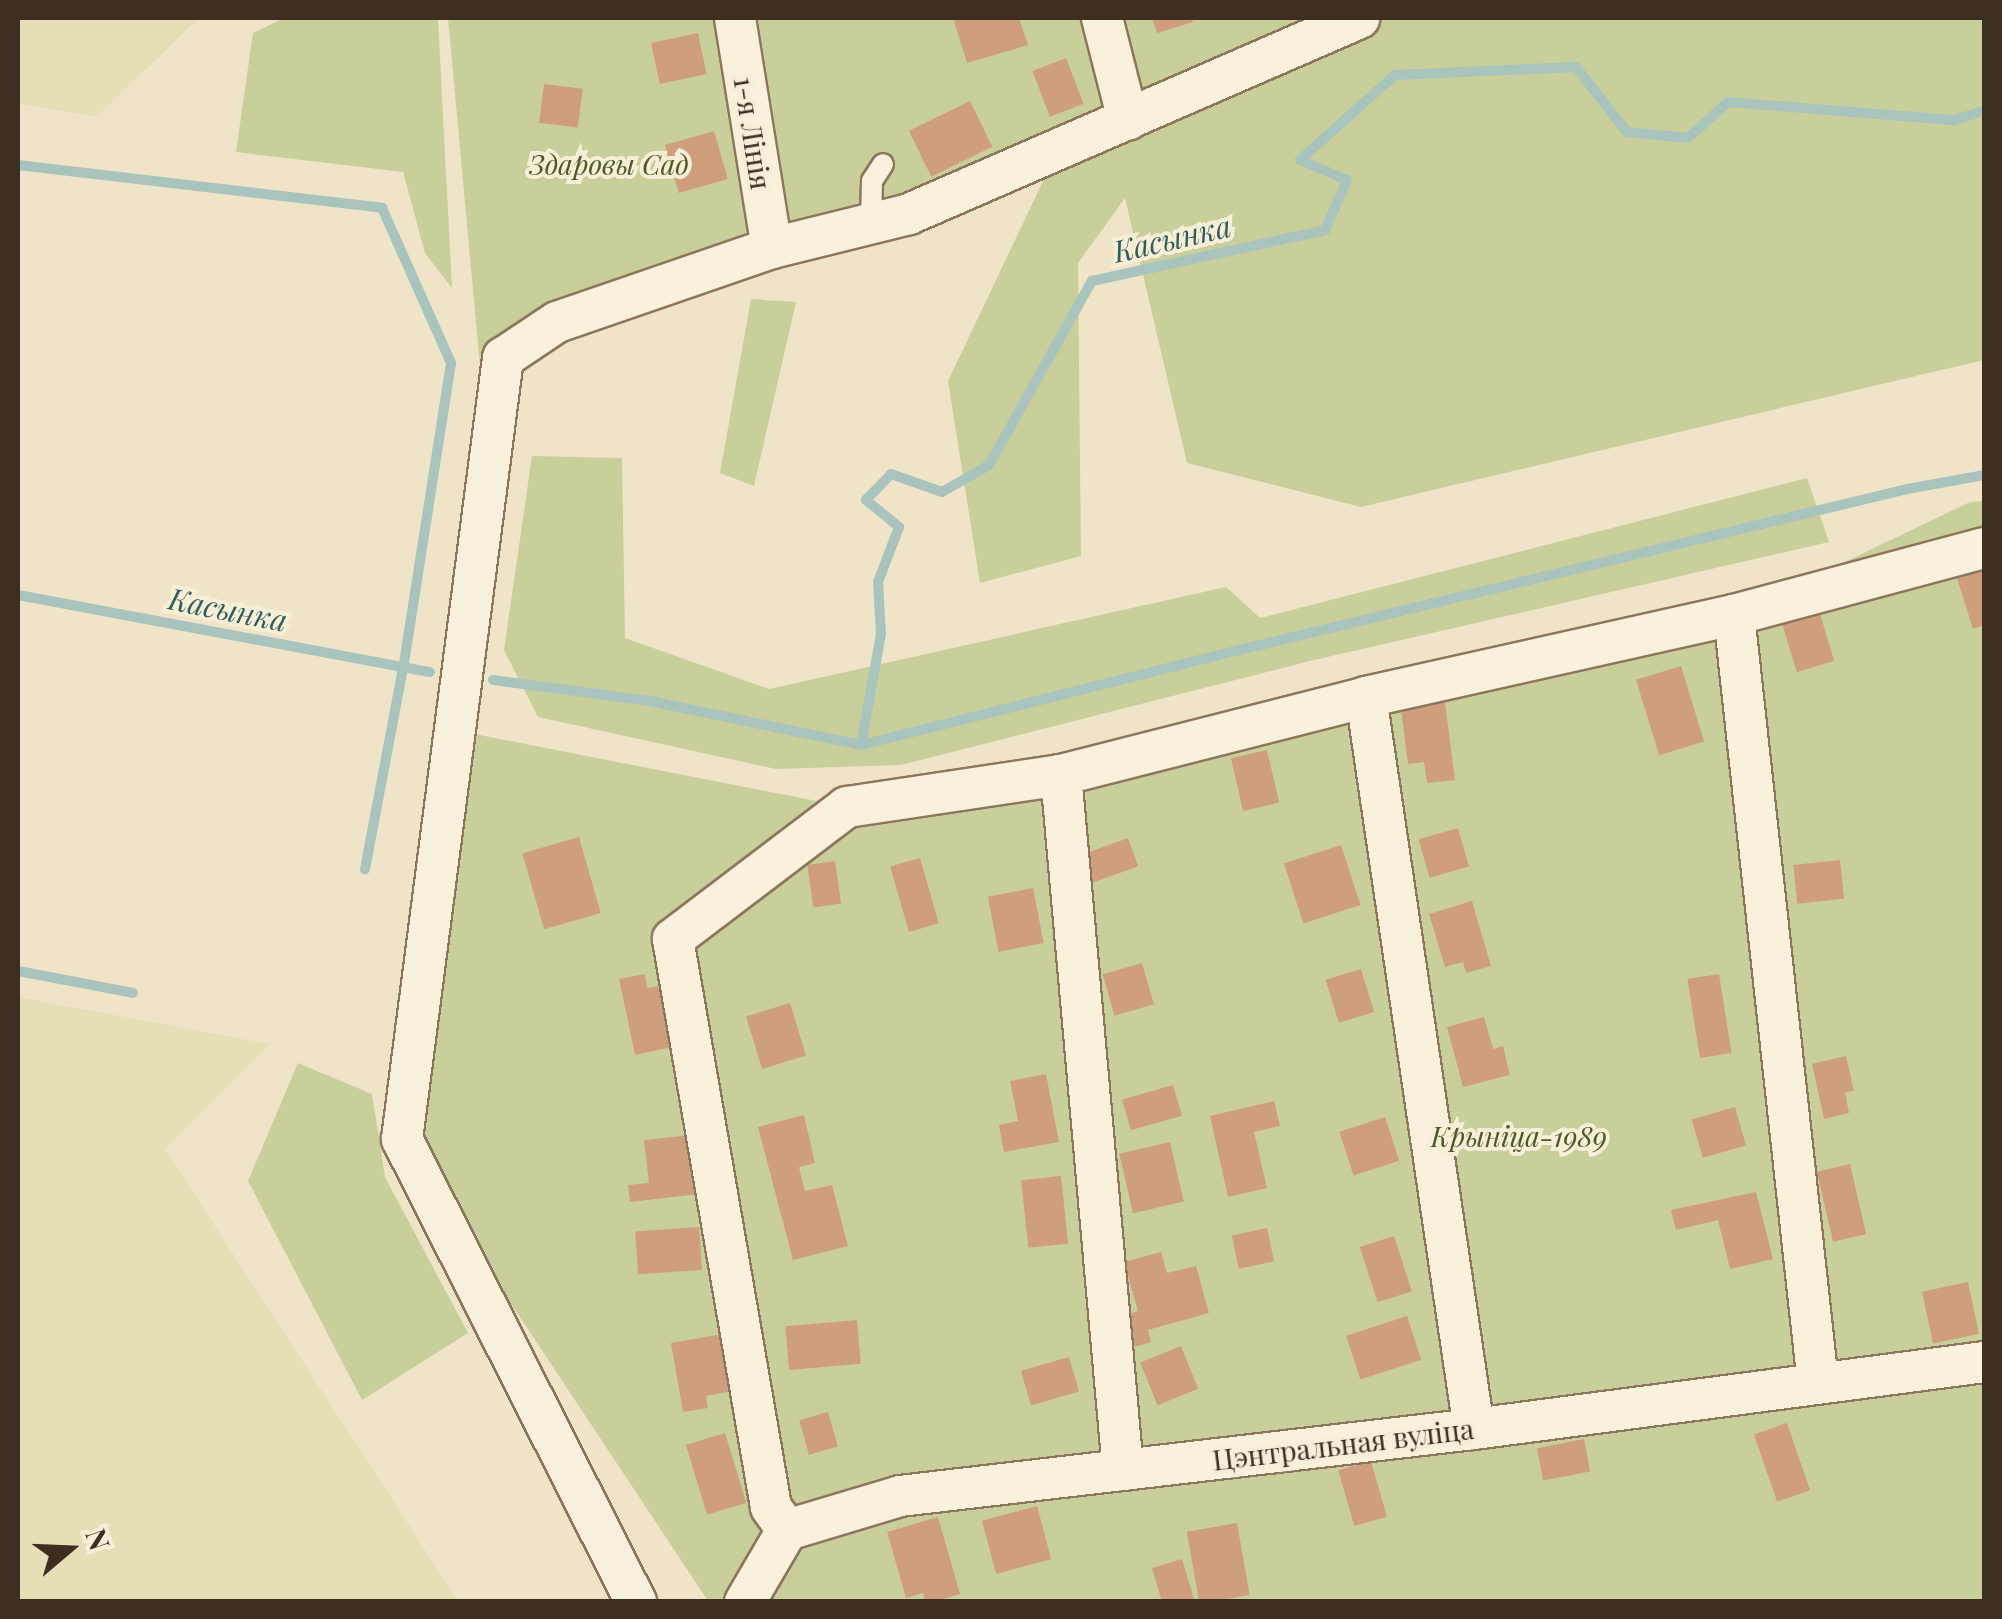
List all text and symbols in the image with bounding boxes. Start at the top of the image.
street label: 1-я Лінія [728,74,778,192]
park label: Здаровы Сад [529,147,689,181]
water label: Касынка [1110,207,1234,269]
water label: Касынка [166,580,290,638]
park label: Крыніца-1989 [1431,1119,1607,1153]
street label: Цэнтральная вуліца [1211,1411,1475,1477]
north arrow [20,1499,120,1599]
text: N [78,1523,120,1555]

